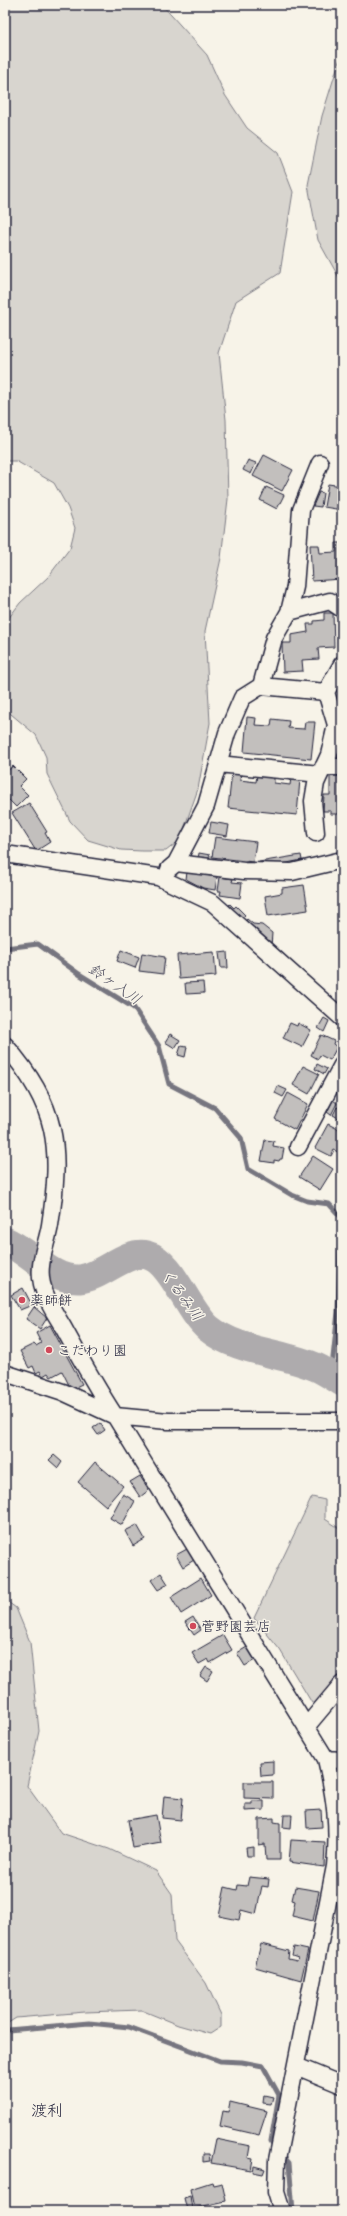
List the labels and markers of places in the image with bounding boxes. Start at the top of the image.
place label: 薬師餅 [30,1292,72,1309]
marker: 薬師餅 [17,1295,27,1305]
place label: こだわり園 [57,1342,127,1359]
marker: こだわり園 [44,1345,54,1355]
place label: 菅野園芸店 [201,1618,271,1635]
marker: 菅野園芸店 [188,1621,198,1631]

